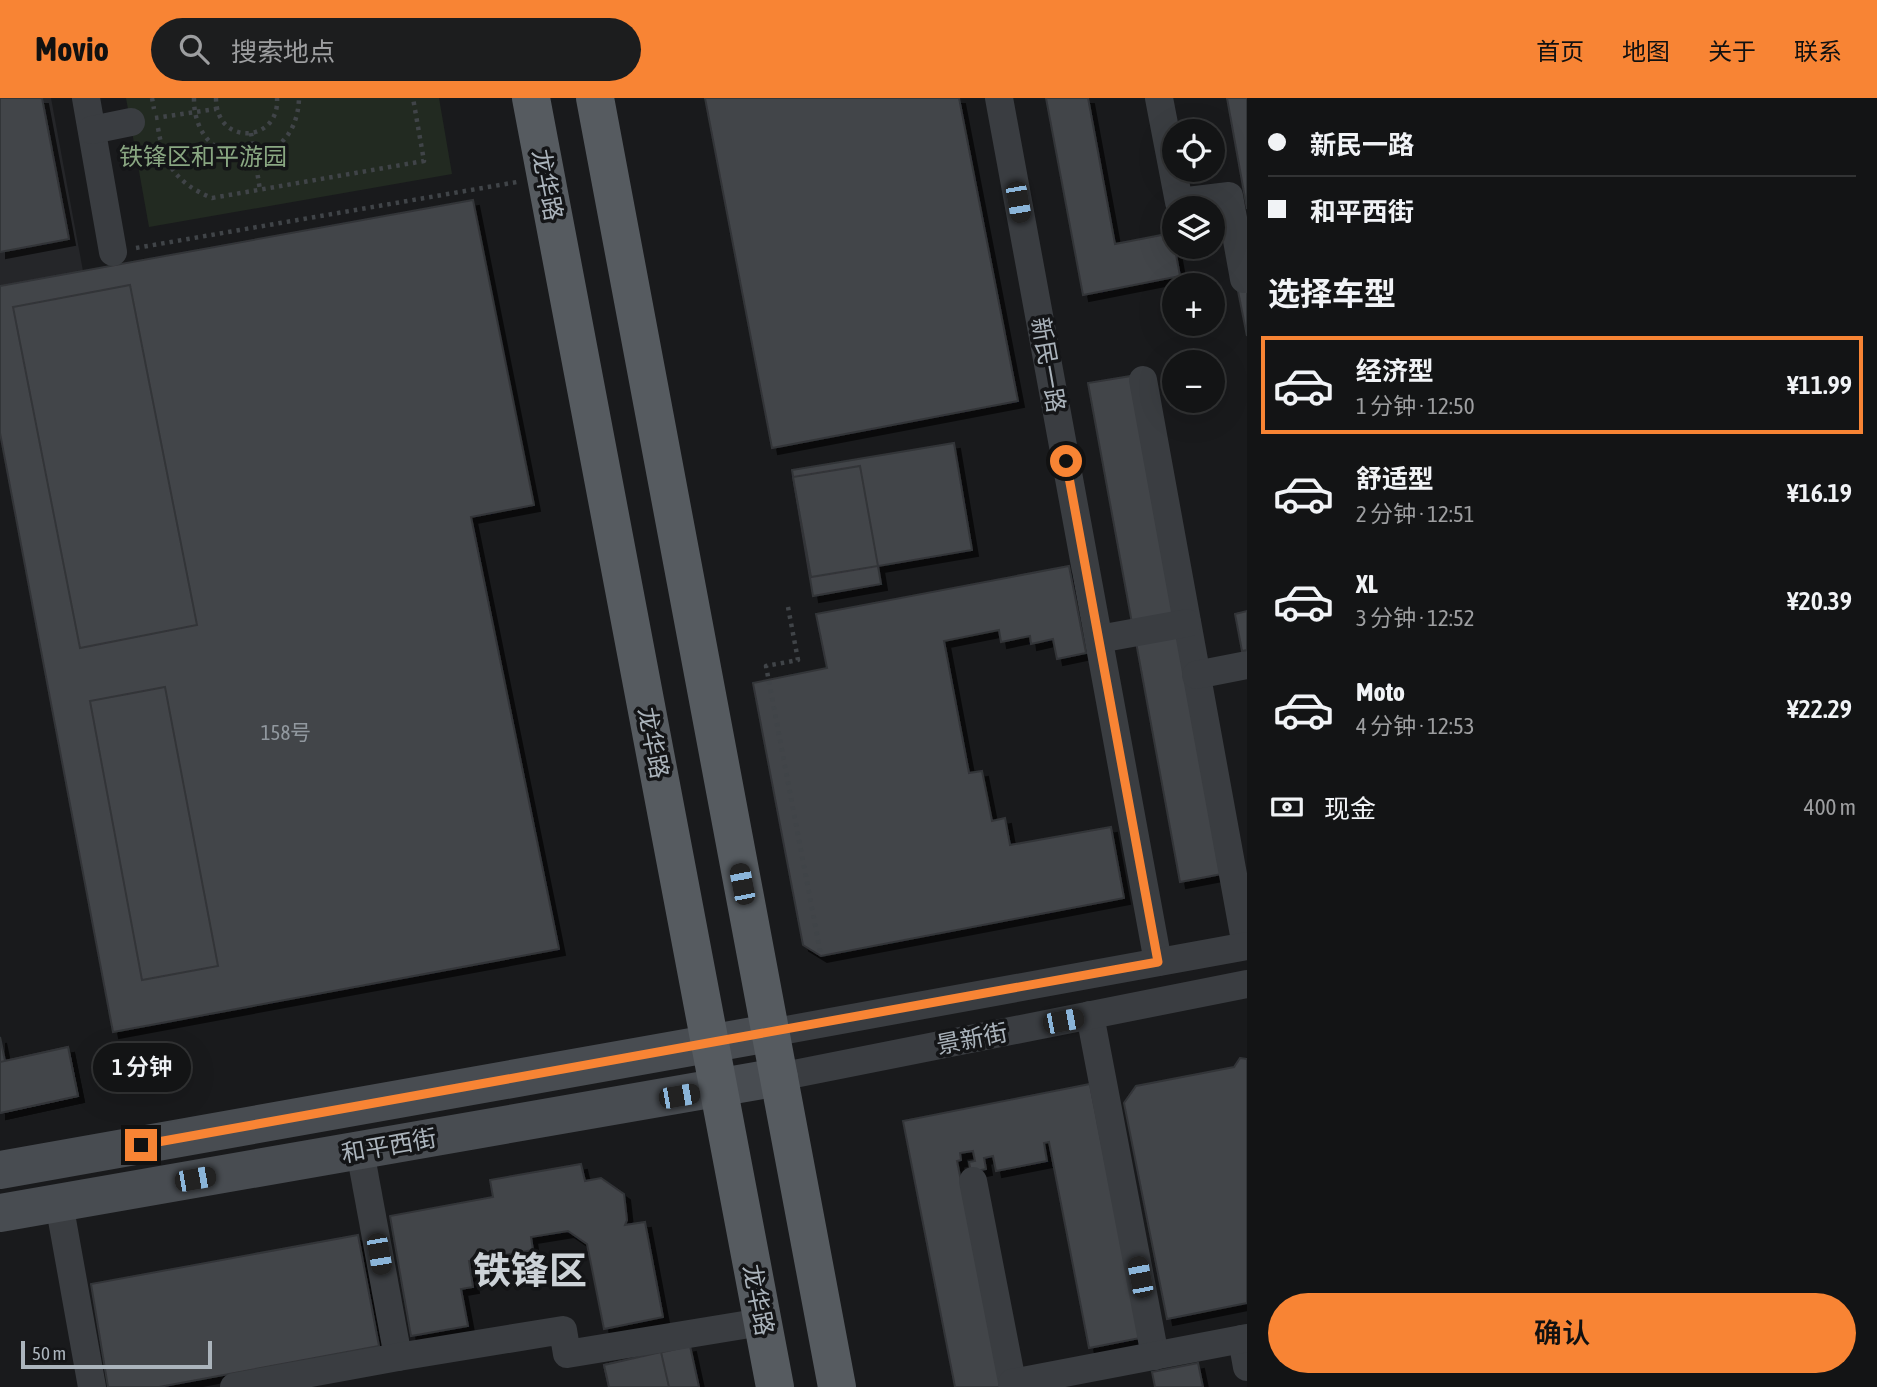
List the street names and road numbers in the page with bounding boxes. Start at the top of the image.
street label: 龙华路 [527,147,568,223]
street label: 新民一路 [1027,315,1070,415]
street label: 龙华路 [633,705,674,781]
street label: 景新街 [934,1018,1010,1059]
street label: 和平西街 [339,1124,439,1167]
street label: 龙华路 [738,1262,779,1338]

